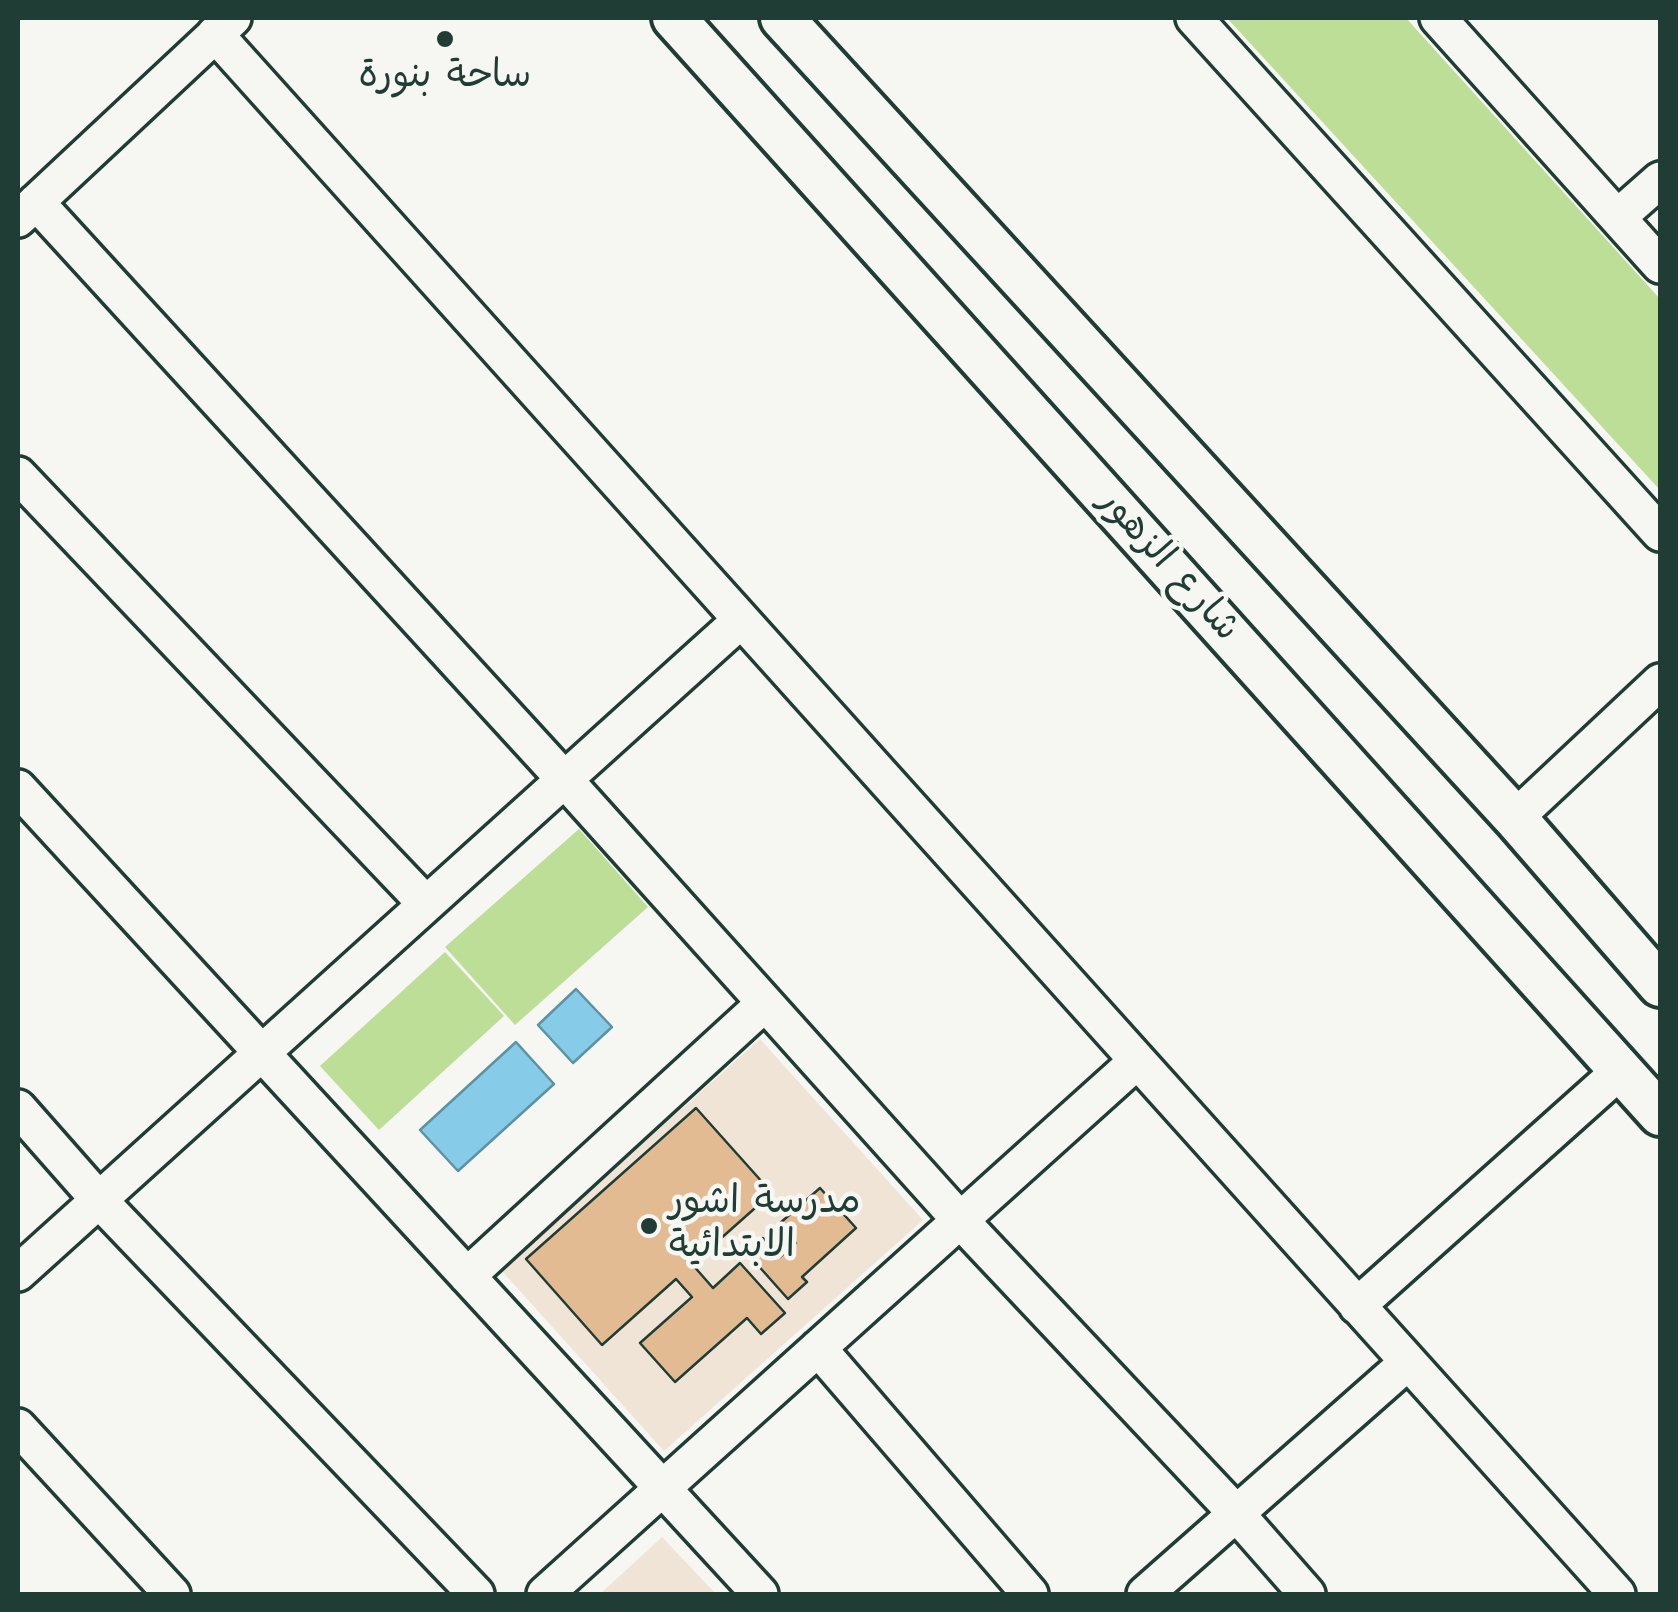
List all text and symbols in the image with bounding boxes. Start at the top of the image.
marker: ساحة بنورة [434,28,456,50]
place label: ساحة بنورة [358,55,532,101]
street label: شارع الزهور [1086,480,1248,652]
place label: مدرسة اشور الابتدائية [669,1181,861,1270]
marker: مدرسة اشور الابتدائية [638,1215,660,1237]

